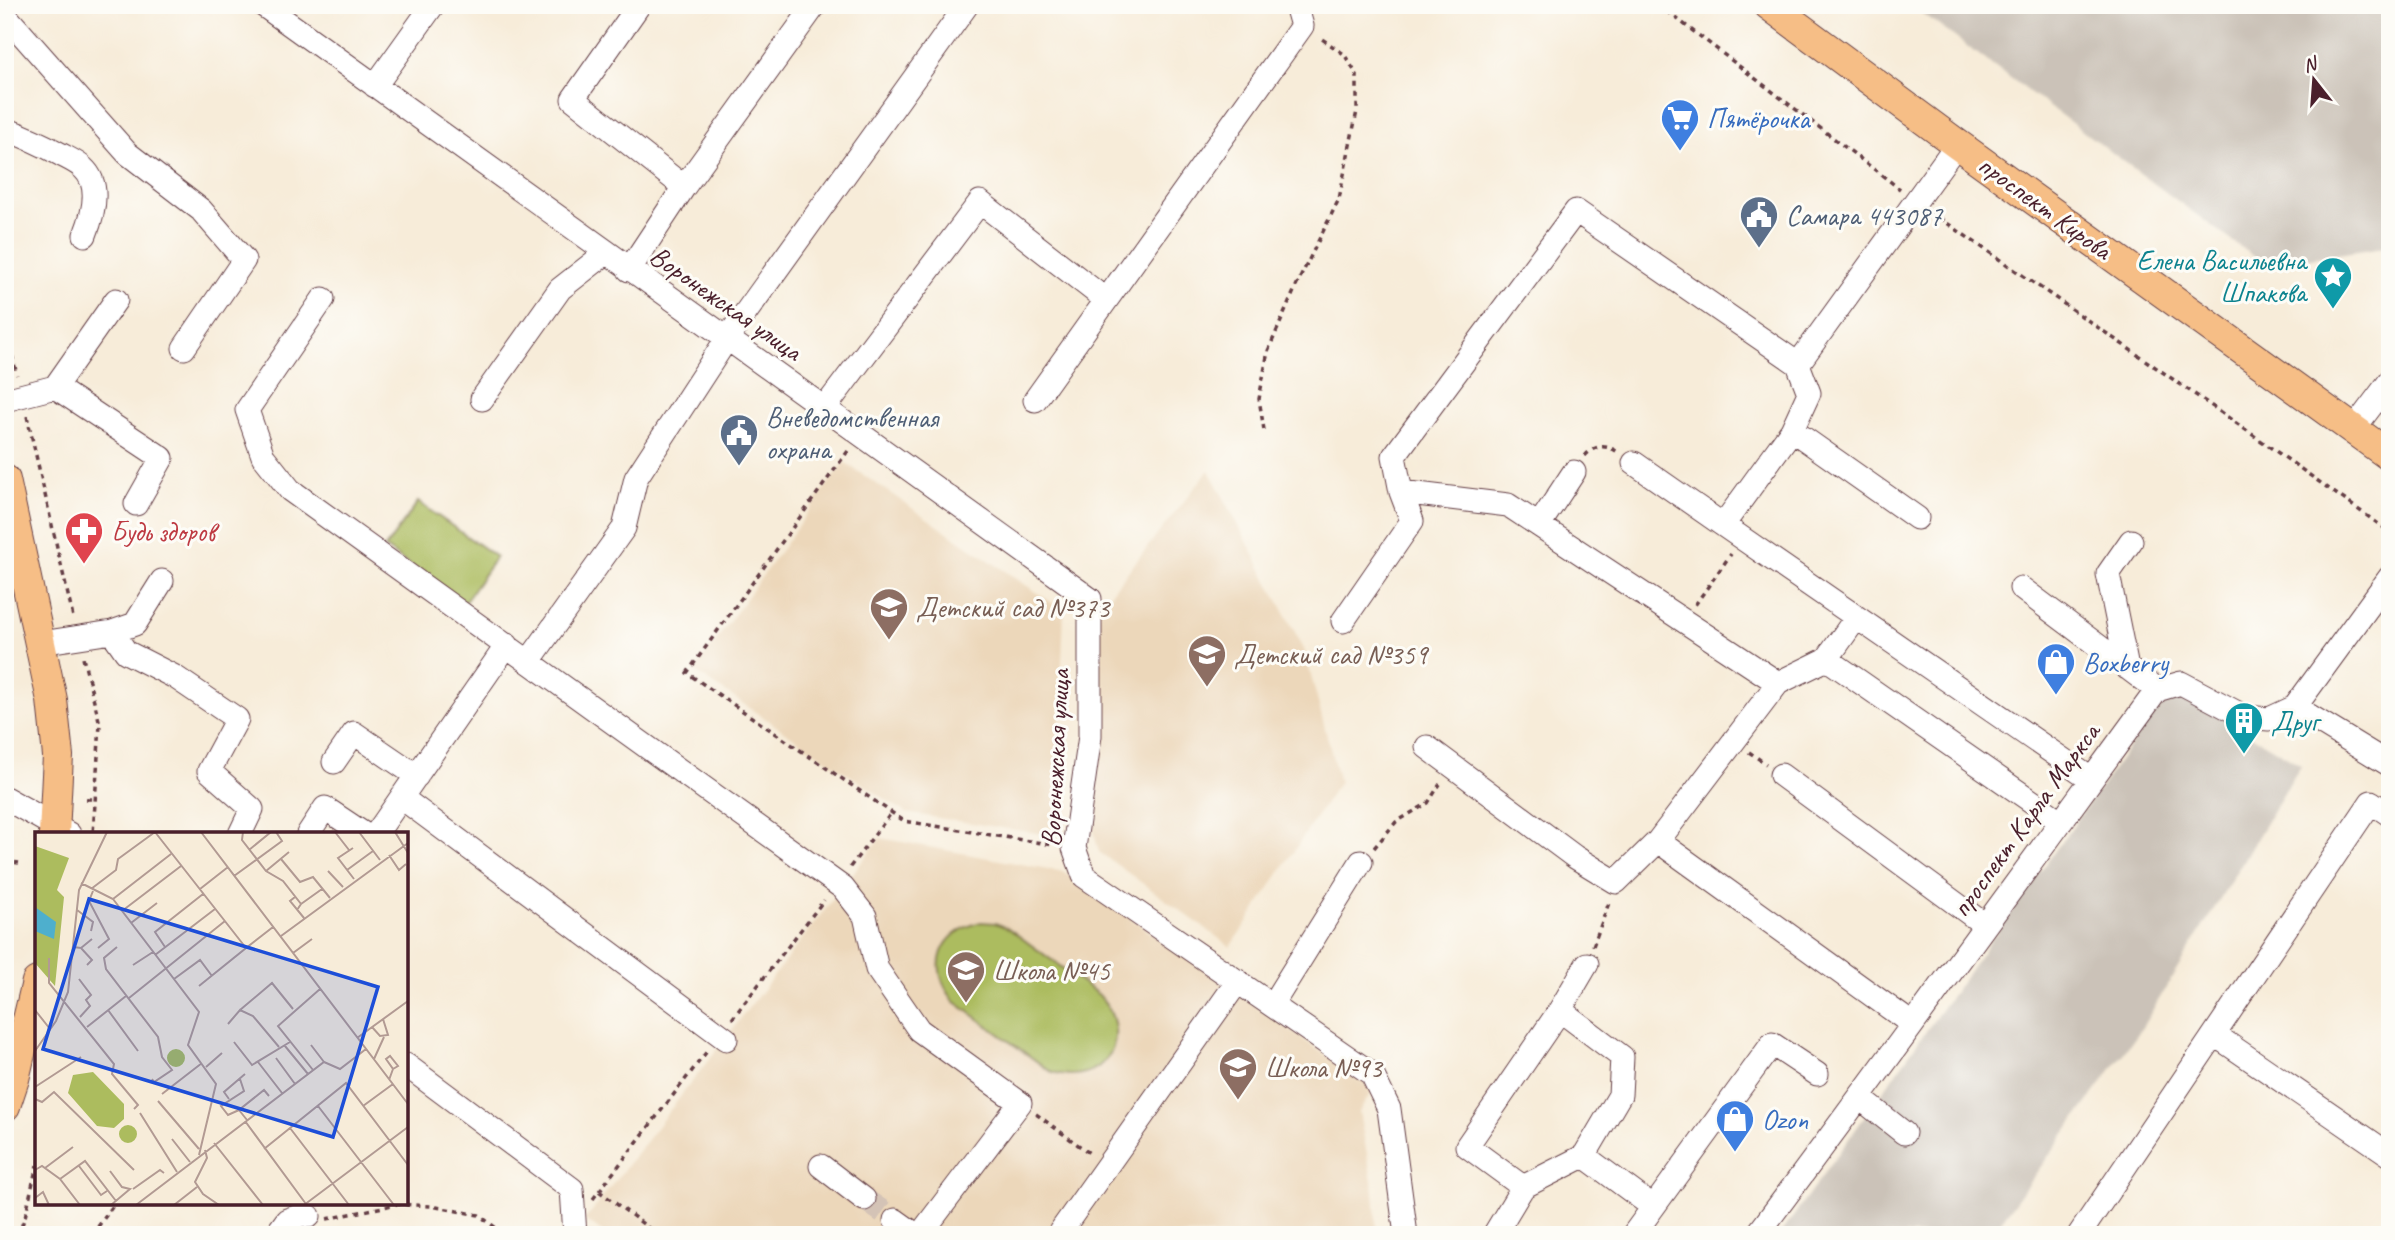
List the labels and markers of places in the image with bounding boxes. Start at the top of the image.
supermarket icon: Пятёрочка [1659,97,1701,152]
place label: Пятёрочка [1707,101,1811,136]
public building icon: Самара 443087 [1738,194,1780,249]
place label: Самара 443087 [1786,198,1943,233]
place label: Елена Васильевна Шпакова [2137,243,2309,310]
place icon: Елена Васильевна Шпакова [2312,255,2354,310]
place label: Вневедомственная охрана [766,400,941,467]
public building icon: Вневедомственная охрана [718,412,760,467]
pharmacy icon: Будь здоров [63,510,105,565]
place label: Будь здоров [111,514,220,549]
school or university icon: Детский сад №373 [868,586,910,641]
place label: Детский сад №373 [916,590,1112,625]
school or university icon: Детский сад №359 [1186,633,1228,688]
place label: Детский сад №359 [1234,637,1430,672]
shop icon: Boxberry [2035,641,2077,696]
place label: Boxberry [2083,645,2170,680]
building icon: Друг [2223,700,2265,755]
place label: Друг [2271,704,2323,739]
school or university icon: Школа №45 [945,949,987,1004]
place label: Школа №45 [993,953,1111,988]
school or university icon: Школа №93 [1217,1046,1259,1101]
place label: Школа №93 [1265,1050,1384,1085]
shop icon: Ozon [1714,1098,1756,1153]
place label: Ozon [1762,1102,1808,1137]

